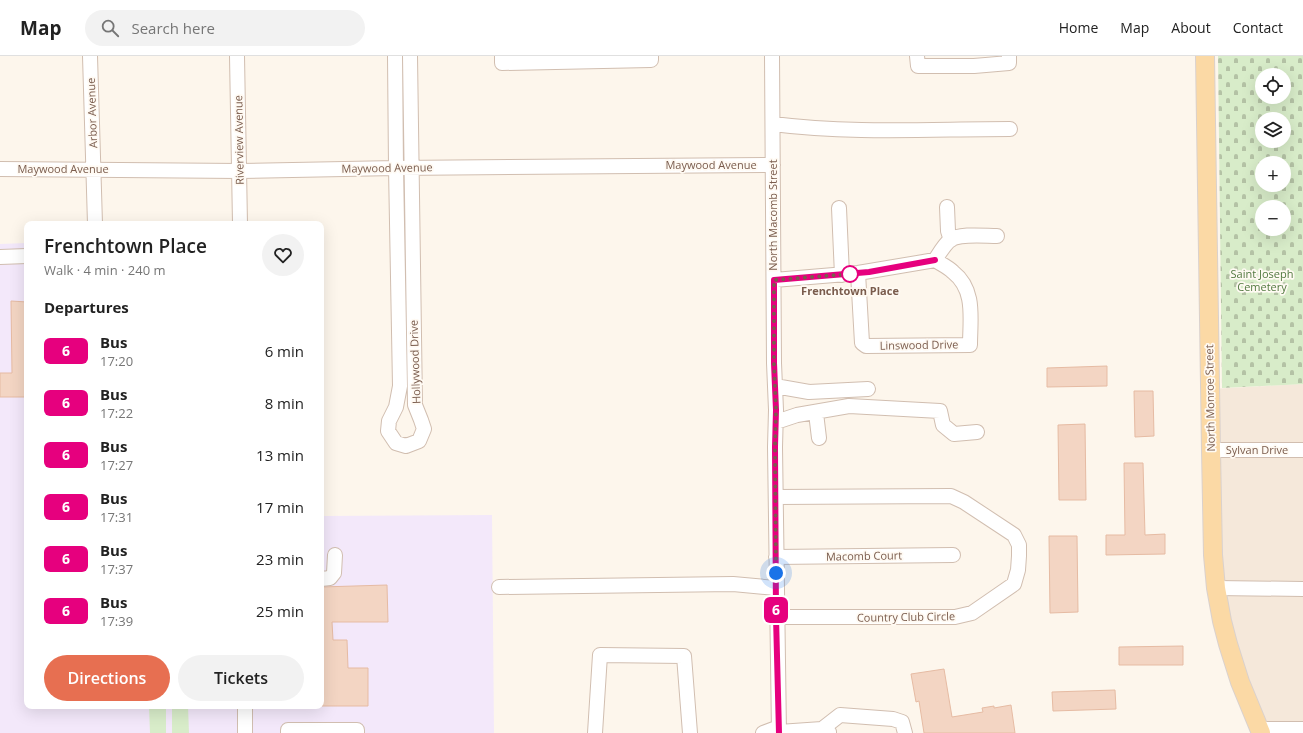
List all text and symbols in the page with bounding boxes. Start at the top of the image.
search box [85,10,365,46]
text: Map [20,15,61,41]
icon: search [99,17,121,39]
text: Search here [131,18,215,38]
text: Home [1059,18,1098,37]
text: Map [1120,18,1149,37]
text: About [1171,18,1211,37]
text: Contact [1233,18,1283,37]
map controls [1255,68,1291,236]
button: locate [1255,68,1291,104]
street label: Arbor Avenue [83,78,100,148]
street label: Riverview Avenue [230,95,247,185]
button: layers [1255,112,1291,148]
button: + [1255,156,1291,192]
street label: Maywood Avenue [665,157,757,172]
street label: Maywood Avenue [341,159,433,176]
street label: North Macomb Street [765,159,780,271]
street label: Maywood Avenue [17,161,109,176]
button: − [1255,200,1291,236]
text: Frenchtown Place [44,233,207,259]
button: heart [262,234,304,276]
text: Walk · 4 min · 240 m [44,261,166,279]
marker: Frenchtown Place [841,265,859,283]
park label: Saint Joseph Cemetery [1231,266,1293,294]
place label: Frenchtown Place [801,283,899,298]
text: Departures [44,297,129,317]
street label: Hollywood Drive [406,320,423,404]
text: Bus [100,332,127,352]
street label: Linswood Drive [879,336,959,353]
text: 6 [62,341,70,360]
text: 6 min [265,341,304,361]
street label: North Monroe Street [1201,344,1218,452]
text: 17:20 [100,352,133,370]
text: Bus [100,384,127,404]
text: 6 [62,393,70,412]
text: 8 min [265,393,304,413]
text: 17:22 [100,404,133,422]
text: Bus [100,436,127,456]
street label: Sylvan Drive [1226,442,1288,457]
text: 6 [62,445,70,464]
text: 13 min [256,445,304,465]
text: 17:27 [100,456,133,474]
text: Bus [100,488,127,508]
text: 6 [62,497,70,516]
text: 17 min [256,497,304,517]
text: 17:31 [100,508,133,526]
text: Bus [100,540,127,560]
street label: Macomb Court [826,547,902,564]
text: 6 [62,549,70,568]
text: 23 min [256,549,304,569]
text: 17:37 [100,560,133,578]
your location [766,563,786,583]
text: Bus [100,592,127,612]
line badge: 6 [763,597,789,623]
text: 6 [772,600,780,619]
text: 6 [62,601,70,620]
text: 25 min [256,601,304,621]
street label: Country Club Circle [857,608,955,625]
text: 17:39 [100,612,133,630]
button: Directions [44,655,170,701]
button: Tickets [178,655,304,701]

